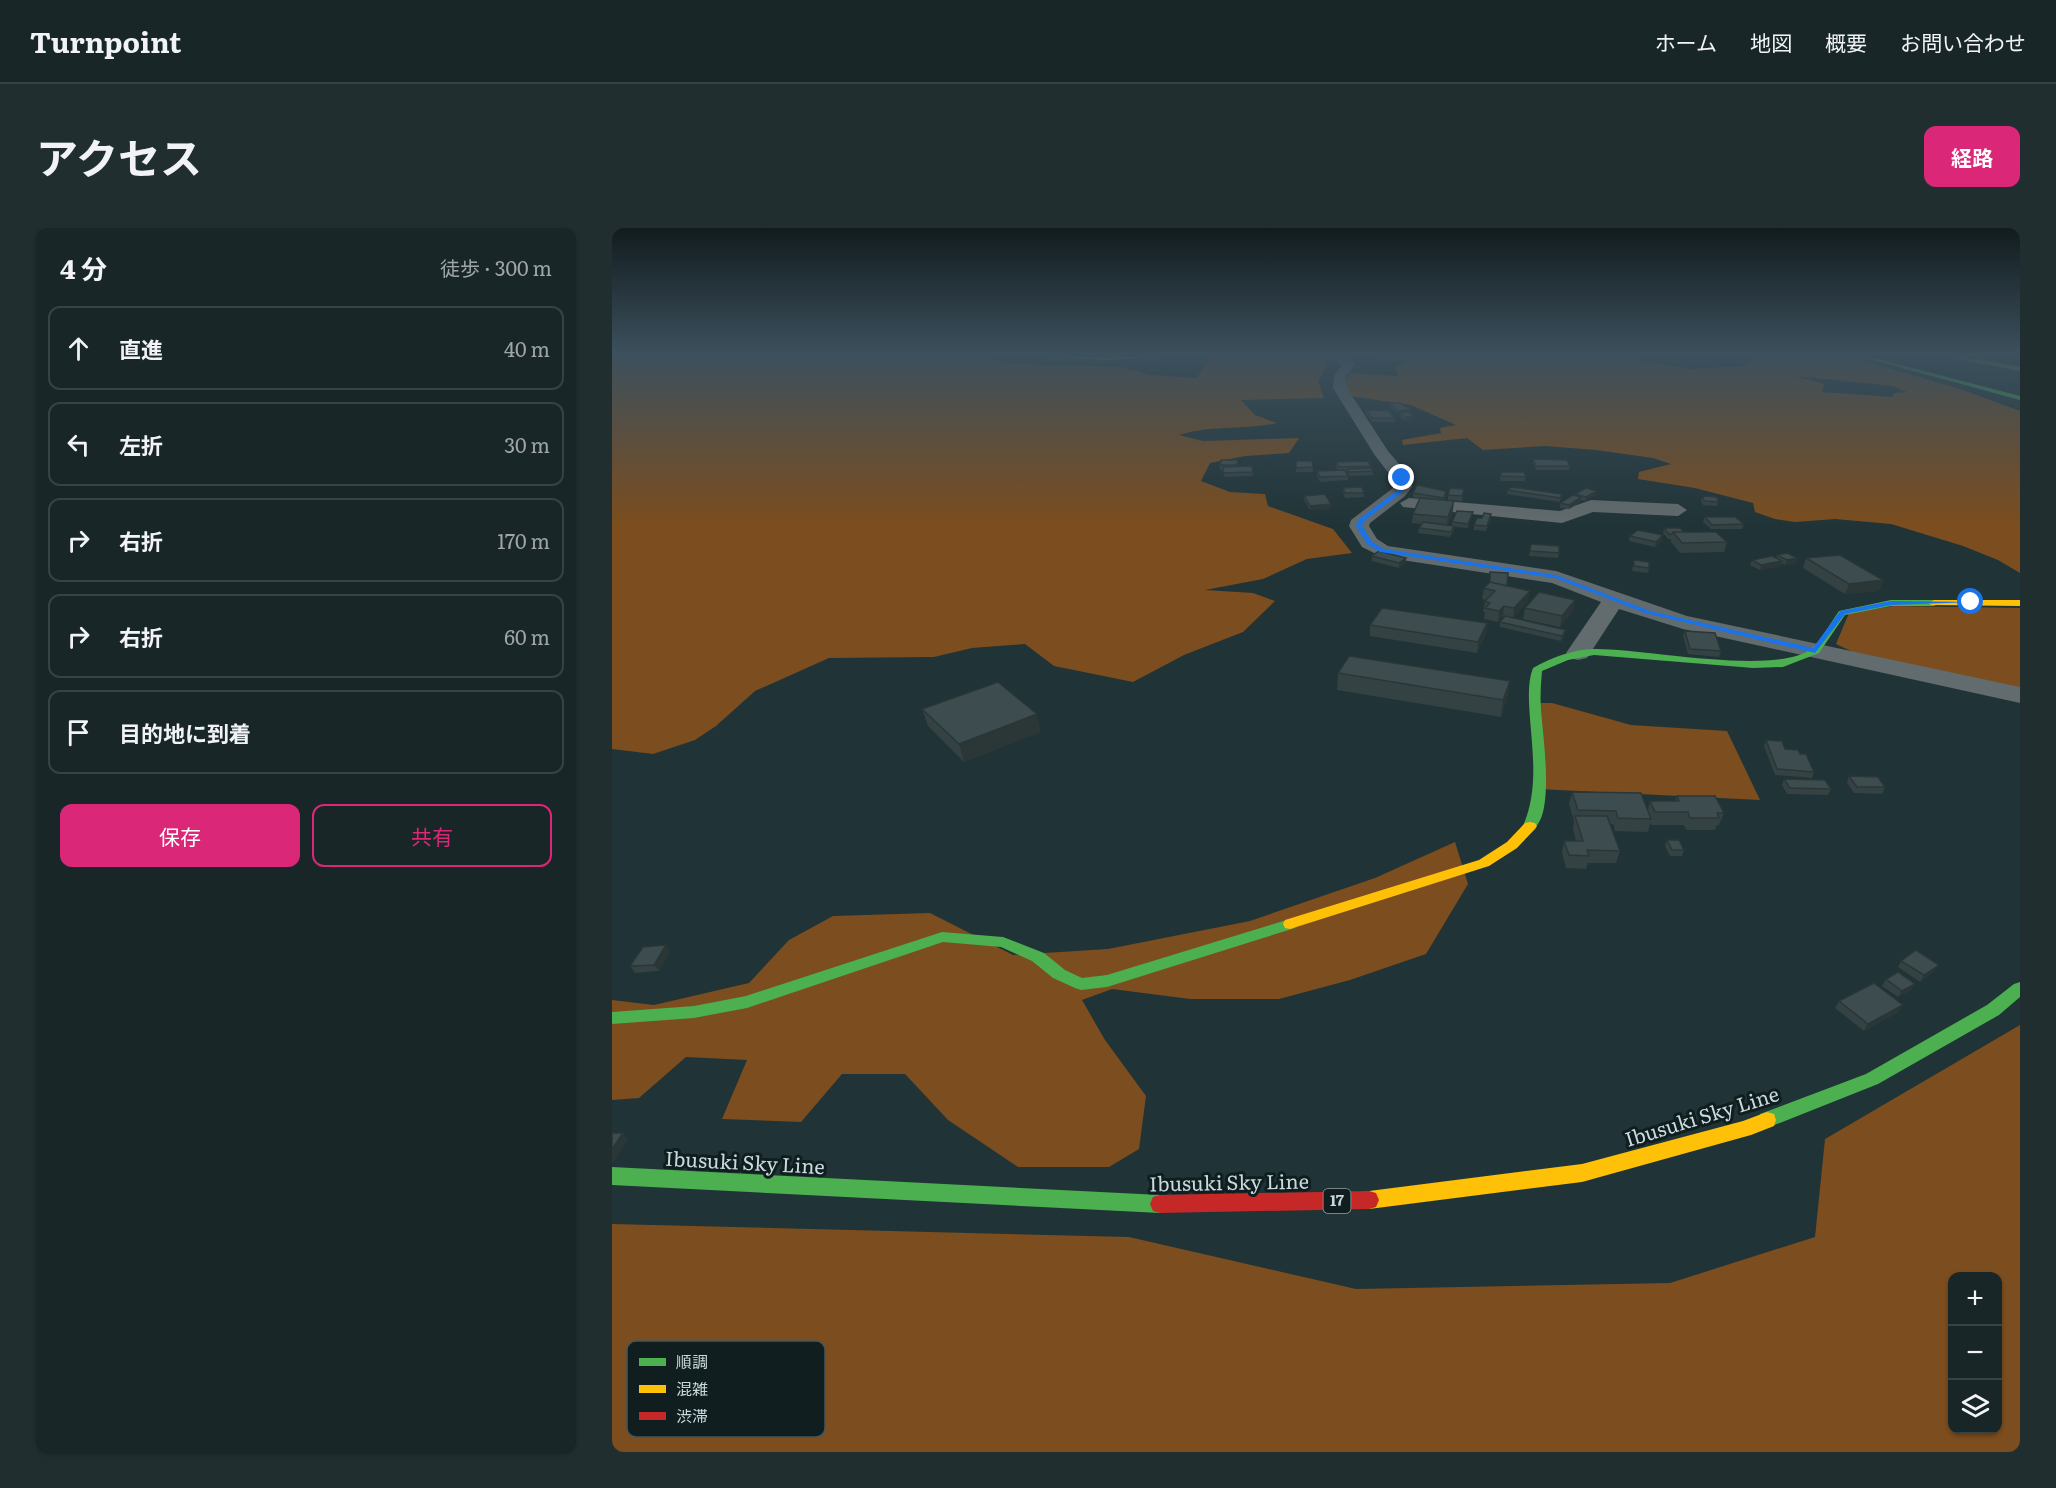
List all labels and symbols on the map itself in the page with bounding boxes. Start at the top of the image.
route end [1388,464,1414,490]
route start [1957,588,1983,614]
street label: Ibusuki Sky Line [1621,1077,1782,1153]
street label: Ibusuki Sky Line [665,1142,826,1180]
street label: Ibusuki Sky Line [1149,1165,1309,1197]
road number: 17 [1324,1189,1350,1213]
legend [627,1341,825,1437]
text: 順調 [676,1349,708,1373]
text: 混雑 [676,1376,708,1400]
text: 渋滞 [676,1403,708,1427]

